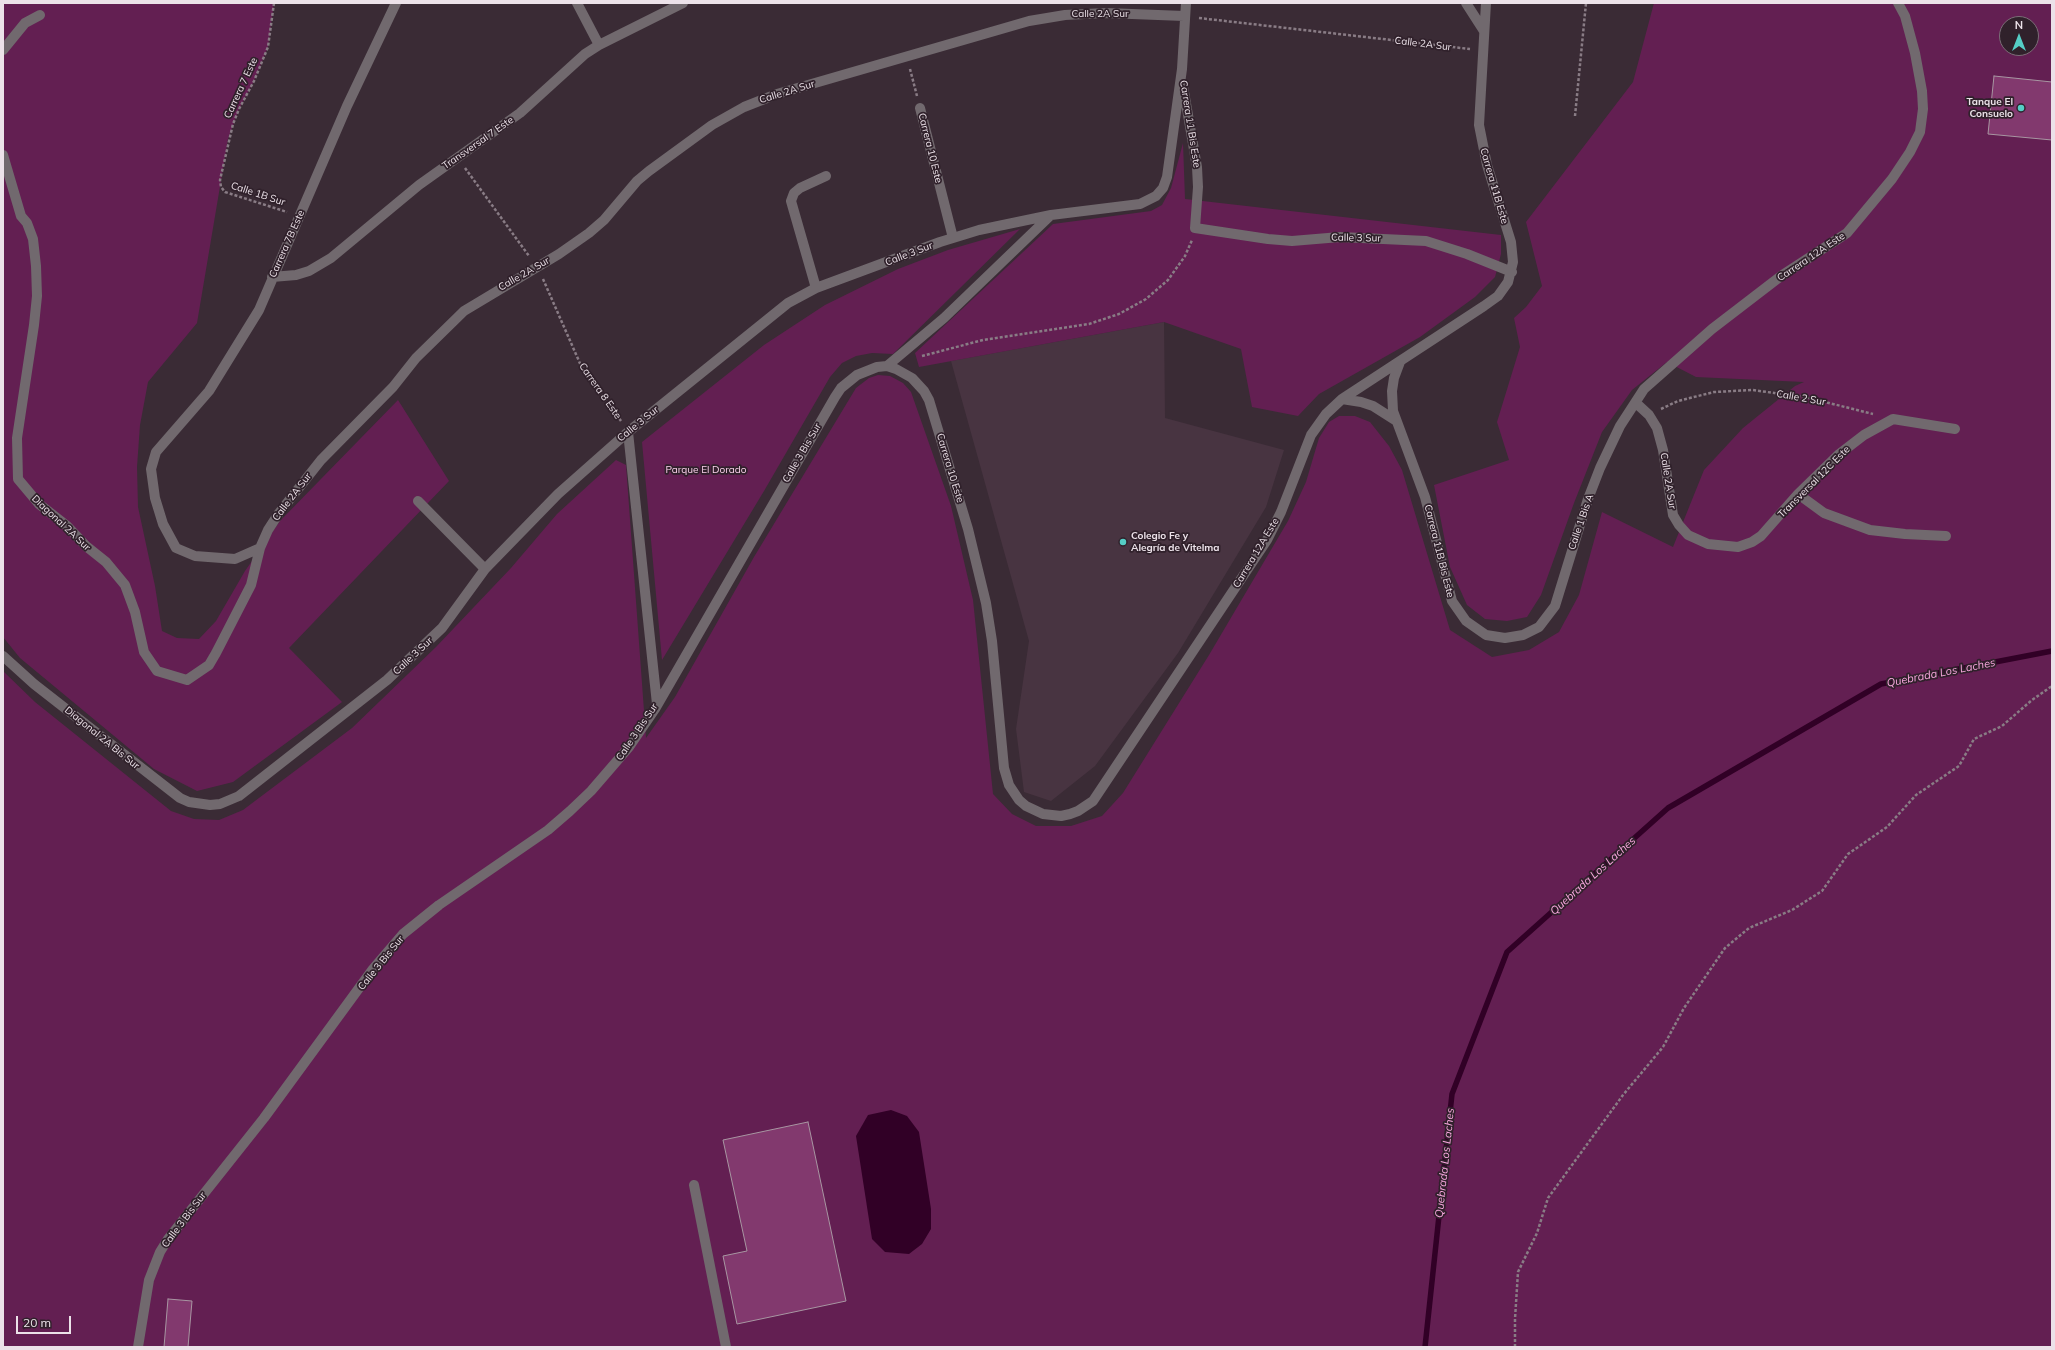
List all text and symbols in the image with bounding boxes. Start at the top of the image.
street label: Calle 2A Sur [1071,8,1129,20]
north arrow [1999,16,2039,56]
text: N [2015,18,2023,32]
street label: Calle 2A Sur [1394,35,1452,53]
street label: Carrera 7 Este [222,56,260,120]
street label: Calle 2A Sur [758,78,816,106]
street label: Carrera 11 Bis Este [1177,79,1203,169]
place label: Tanque El Consuelo [1966,96,2013,120]
marker: Tanque El Consuelo [2016,103,2026,113]
street label: Carrera 10 Este [916,112,944,184]
street label: Transversal 7 Este [440,114,516,172]
street label: Carrera 11B Este [1477,147,1511,225]
street label: Calle 1B Sur [229,180,287,208]
street label: Carrera 7B Este [267,208,307,280]
street label: Carrera 12A Este [1775,230,1847,284]
street label: Calle 3 Sur [1331,232,1381,244]
street label: Calle 3 Sur [884,239,934,269]
street label: Calle 2A Sur [496,255,552,293]
street label: Carrera 8 Este [576,361,624,421]
street label: Calle 2 Sur [1775,388,1827,408]
street label: Calle 3 Sur [615,404,661,444]
street label: Calle 3 Bis Sur [780,421,824,485]
street label: Carrera 10 Este [934,432,966,504]
street label: Transversal 12C Este [1776,444,1852,520]
street label: Calle 2A Sur [1658,452,1678,510]
park label: Parque El Dorado [666,464,746,476]
street label: Calle 2A Sur [270,471,314,523]
street label: Diagonal 2A Sur [29,493,93,553]
street label: Calle 1 Bis A [1566,493,1596,551]
street label: Carrera 11B Bis Este [1422,503,1456,599]
street label: Carrera 12A Este [1230,516,1282,590]
place label: Colegio Fe y Alegría de Vitelma [1131,530,1220,554]
marker: Colegio Fe y Alegría de Vitelma [1118,537,1128,547]
street label: Calle 3 Sur [391,635,435,677]
water label: Quebrada Los Laches [1886,656,1996,690]
street label: Calle 3 Bis Sur [613,701,661,763]
street label: Diagonal 2A Bis Sur [62,704,142,772]
water label: Quebrada Los Laches [1548,834,1638,918]
street label: Calle 3 Bis Sur [355,933,407,993]
water label: Quebrada Los Laches [1433,1107,1457,1219]
street label: Calle 3 Bis Sur [159,1190,209,1250]
scale bar [18,1308,73,1334]
text: 20 m [23,1315,51,1330]

